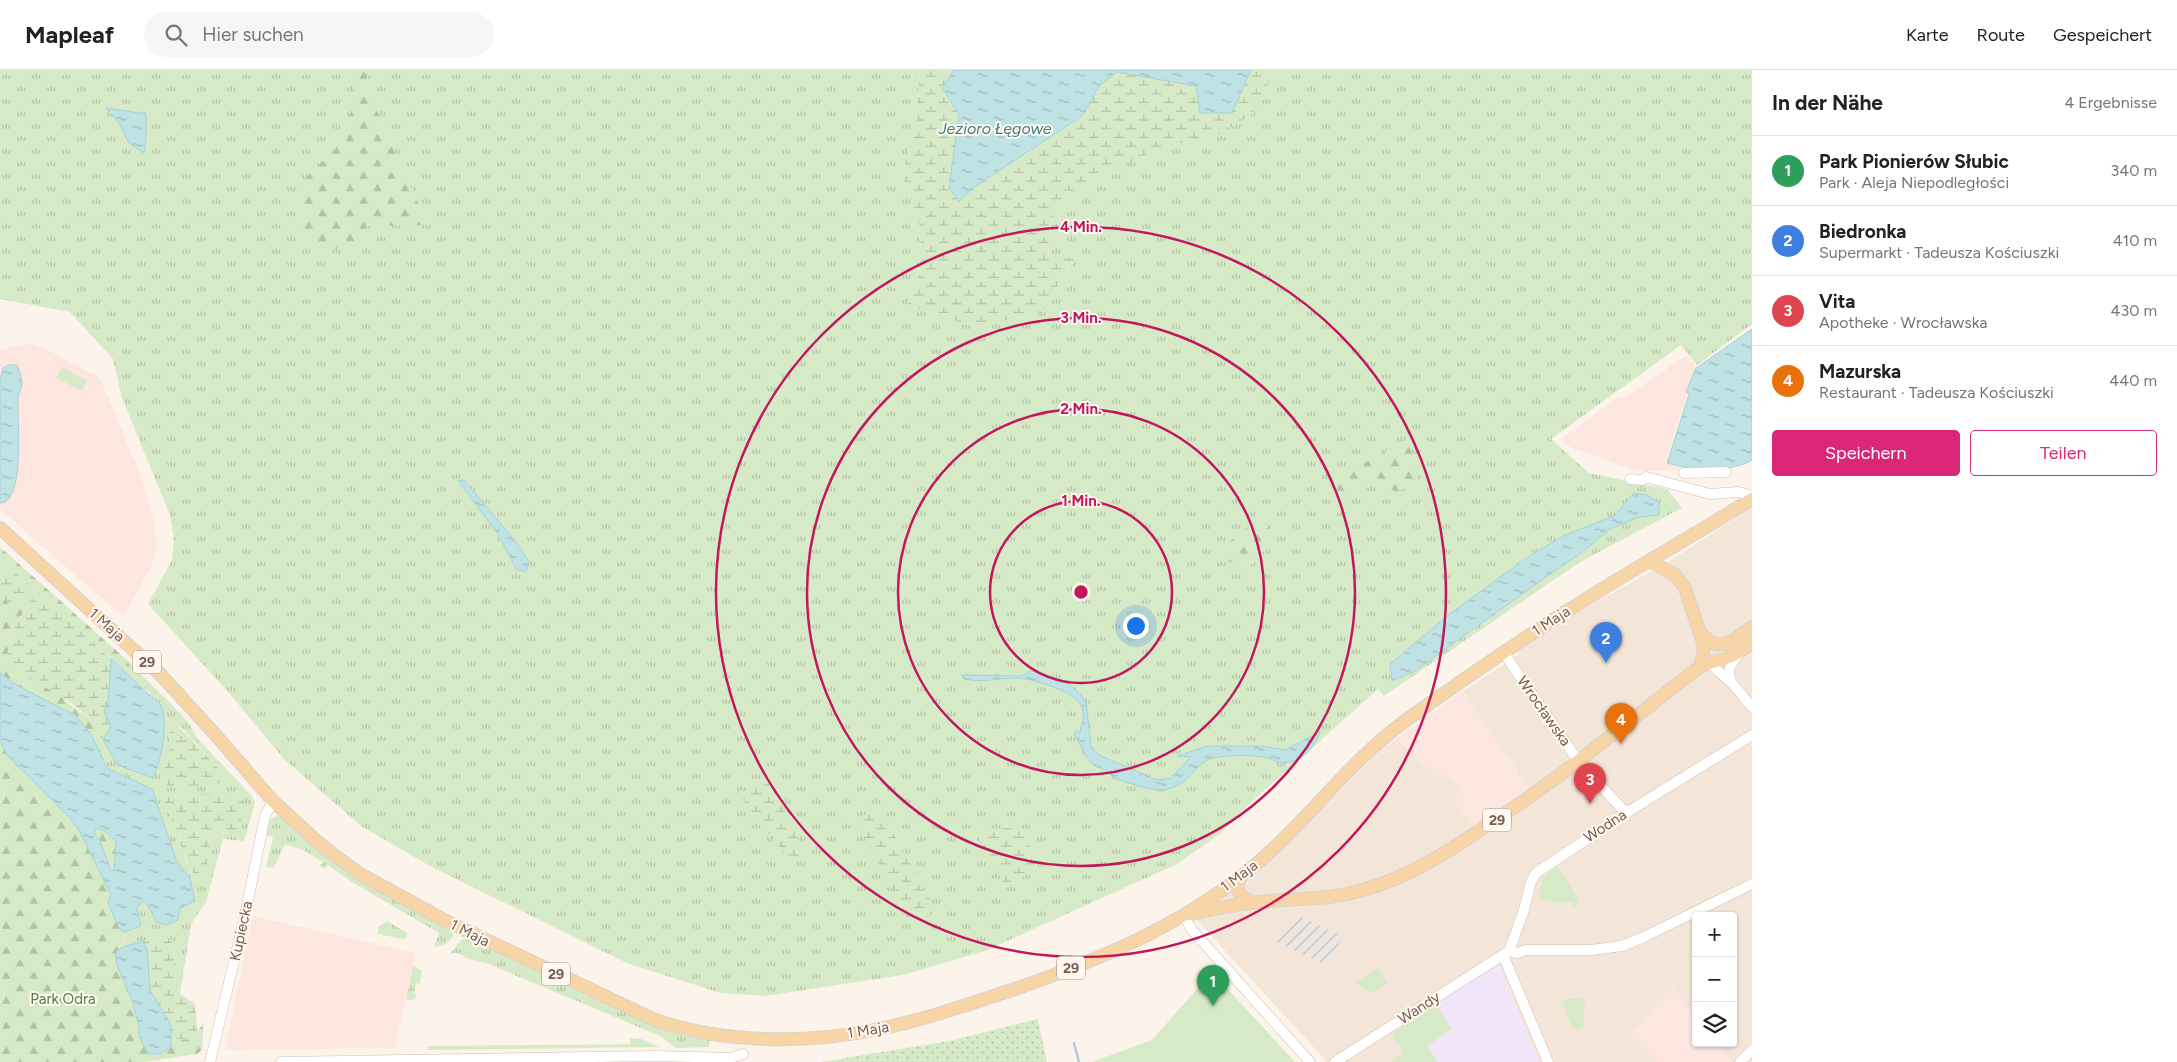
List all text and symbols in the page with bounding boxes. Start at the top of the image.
search box [144,12,494,57]
text: Mapleaf [25,20,114,49]
icon: search [162,21,190,49]
text: Hier suchen [202,23,304,46]
text: Karte [1906,24,1949,46]
text: Route [1977,24,2025,46]
text: Gespeichert [2053,24,2152,46]
text: In der Nähe [1772,90,1883,115]
text: 4 Ergebnisse [2064,93,2157,112]
water label: Jezioro Łęgowe [937,119,1052,138]
text: Park Pionierów Słubic [1819,150,2009,173]
text: 1 [1785,161,1791,180]
text: 340 m [2111,161,2157,180]
text: Park · Aleja Niepodległości [1819,173,2009,192]
text: 4 Min. [1060,218,1102,236]
text: Biedronka [1819,220,1906,243]
text: 2 [1783,231,1793,250]
text: 410 m [2113,231,2157,250]
text: Supermarkt · Tadeusza Kościuszki [1819,243,2059,262]
text: Vita [1819,290,1855,313]
text: 3 [1784,301,1792,320]
text: 430 m [2111,301,2157,320]
text: 3 Min. [1061,309,1102,327]
text: Apotheke · Wrocławska [1819,313,1988,332]
text: Mazurska [1819,360,1901,383]
text: 4 [1783,371,1793,390]
text: 440 m [2109,371,2157,390]
text: Restaurant · Tadeusza Kościuszki [1819,383,2054,402]
text: 2 Min. [1060,400,1102,418]
button: Speichern [1772,430,1960,476]
button: Teilen [1970,430,2157,476]
text: 1 Min. [1062,492,1101,510]
centre of rings [1072,583,1090,601]
street label: 1 Maja [1529,602,1573,640]
street label: 1 Maja [85,604,129,646]
your location [1123,613,1149,639]
pin: 2 [1590,622,1622,663]
road number: 29 [133,650,161,674]
street label: Wrocławska [1513,672,1575,750]
pin: 4 [1605,703,1637,744]
pin: 3 [1574,763,1606,804]
street label: Wodna [1580,806,1630,846]
road number: 29 [1483,808,1511,832]
street label: 1 Maja [1217,856,1261,896]
street label: Kupiecka [226,899,256,963]
map controls [1692,912,1737,1047]
button: + [1692,912,1737,957]
street label: 1 Maja [447,915,493,951]
road number: 29 [1057,956,1085,980]
button: − [1692,957,1737,1002]
road number: 29 [542,962,570,986]
pin: 1 [1197,965,1229,1006]
street label: Wandy [1395,988,1443,1028]
park label: Park Odra [30,990,96,1008]
button: layers [1692,1002,1737,1047]
street label: 1 Maja [846,1018,890,1042]

